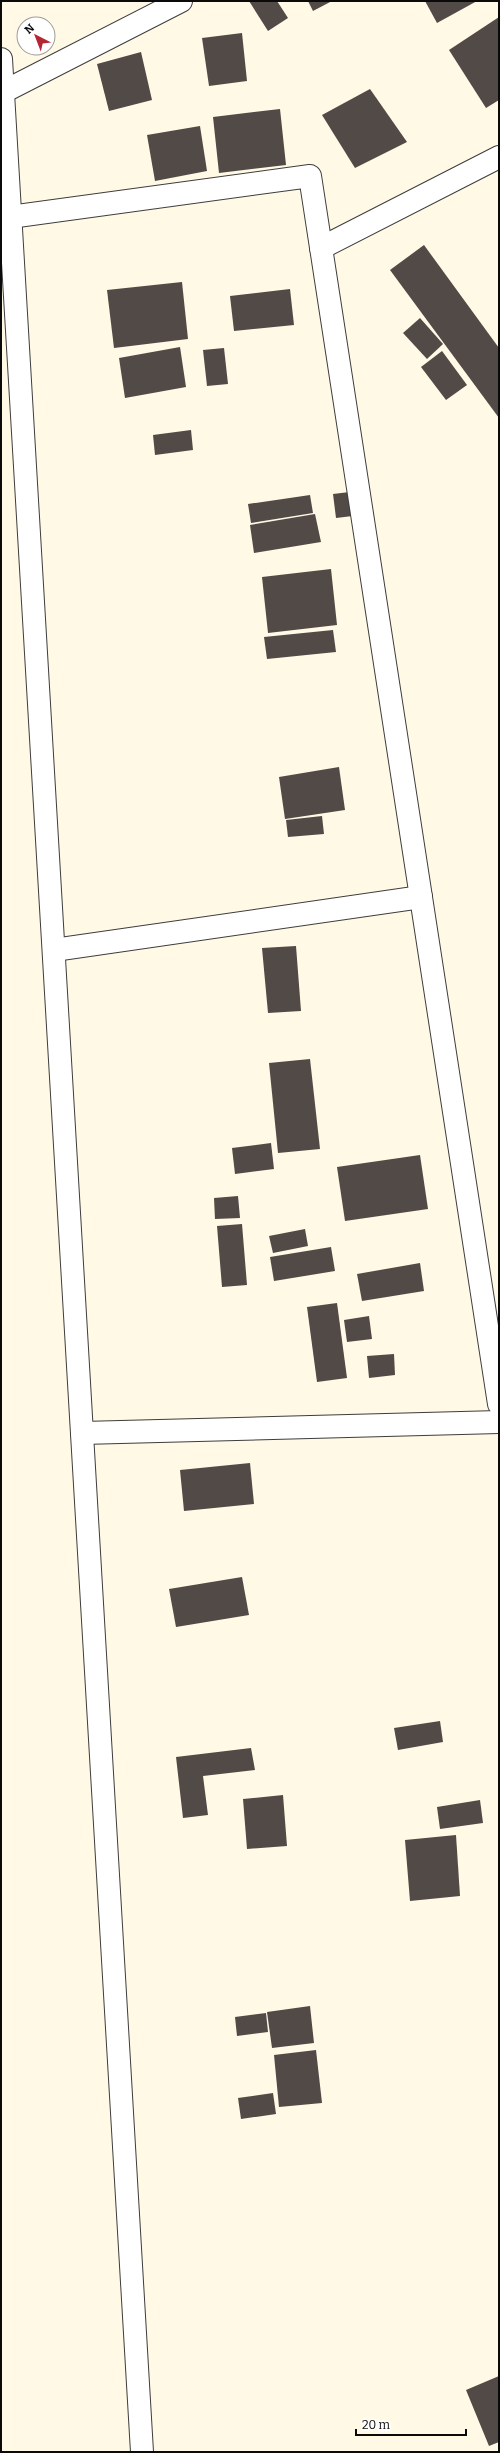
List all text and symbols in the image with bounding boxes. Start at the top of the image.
north arrow [16,16,56,56]
text: N [22,21,38,37]
scale bar [356,2411,466,2437]
text: 20 m [362,2418,391,2432]

